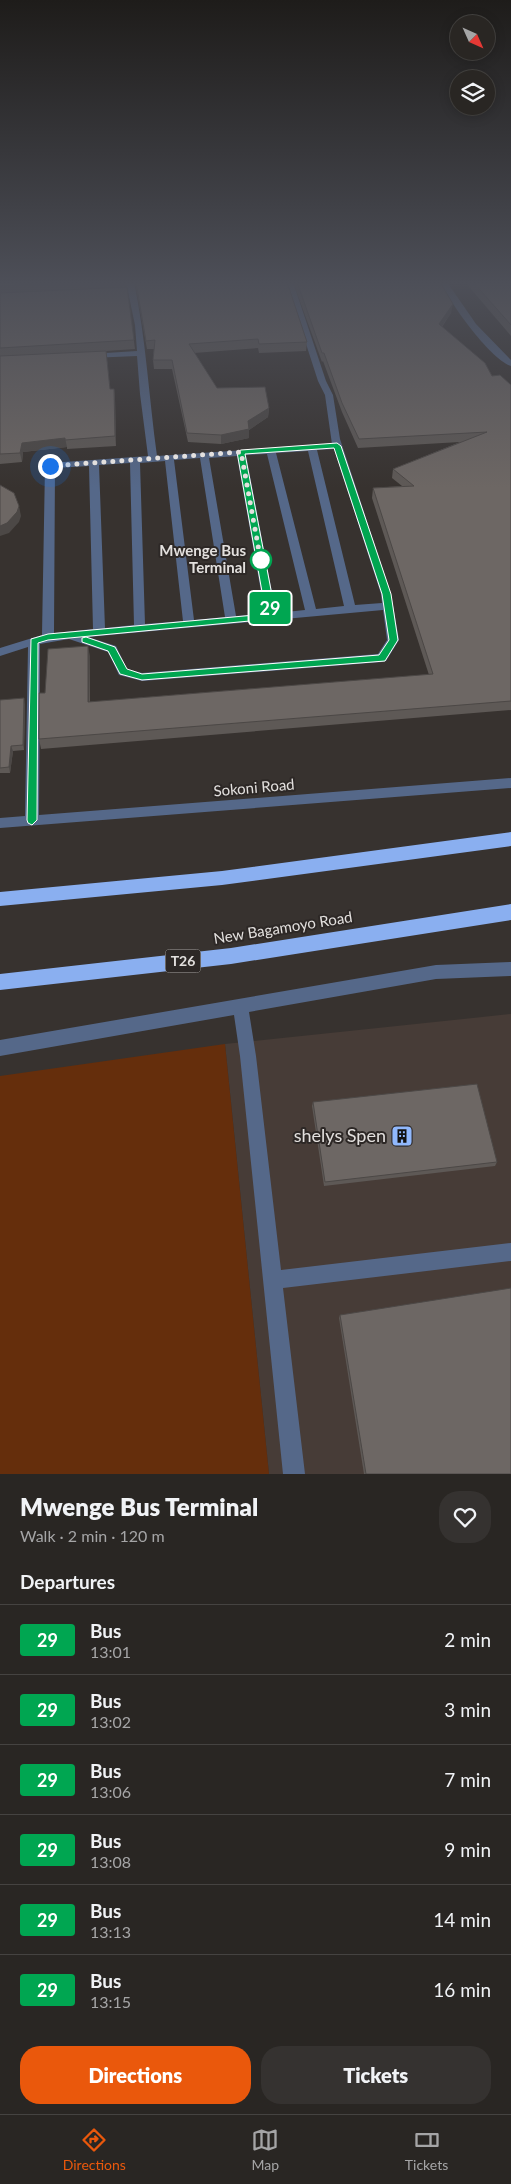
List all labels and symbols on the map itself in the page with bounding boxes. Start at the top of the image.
north arrow [450,15,495,60]
your location [38,454,63,479]
place label: Mwenge Bus Terminal [159,541,246,576]
marker: Mwenge Bus Terminal [250,549,272,571]
line badge: 29 [248,592,292,624]
street label: Sokoni Road [213,774,295,800]
street label: New Bagamoyo Road [212,907,354,947]
road number: T26 [166,949,200,972]
place label: shelys Spen [294,1124,386,1146]
building icon: shelys Spen [390,1124,414,1148]

